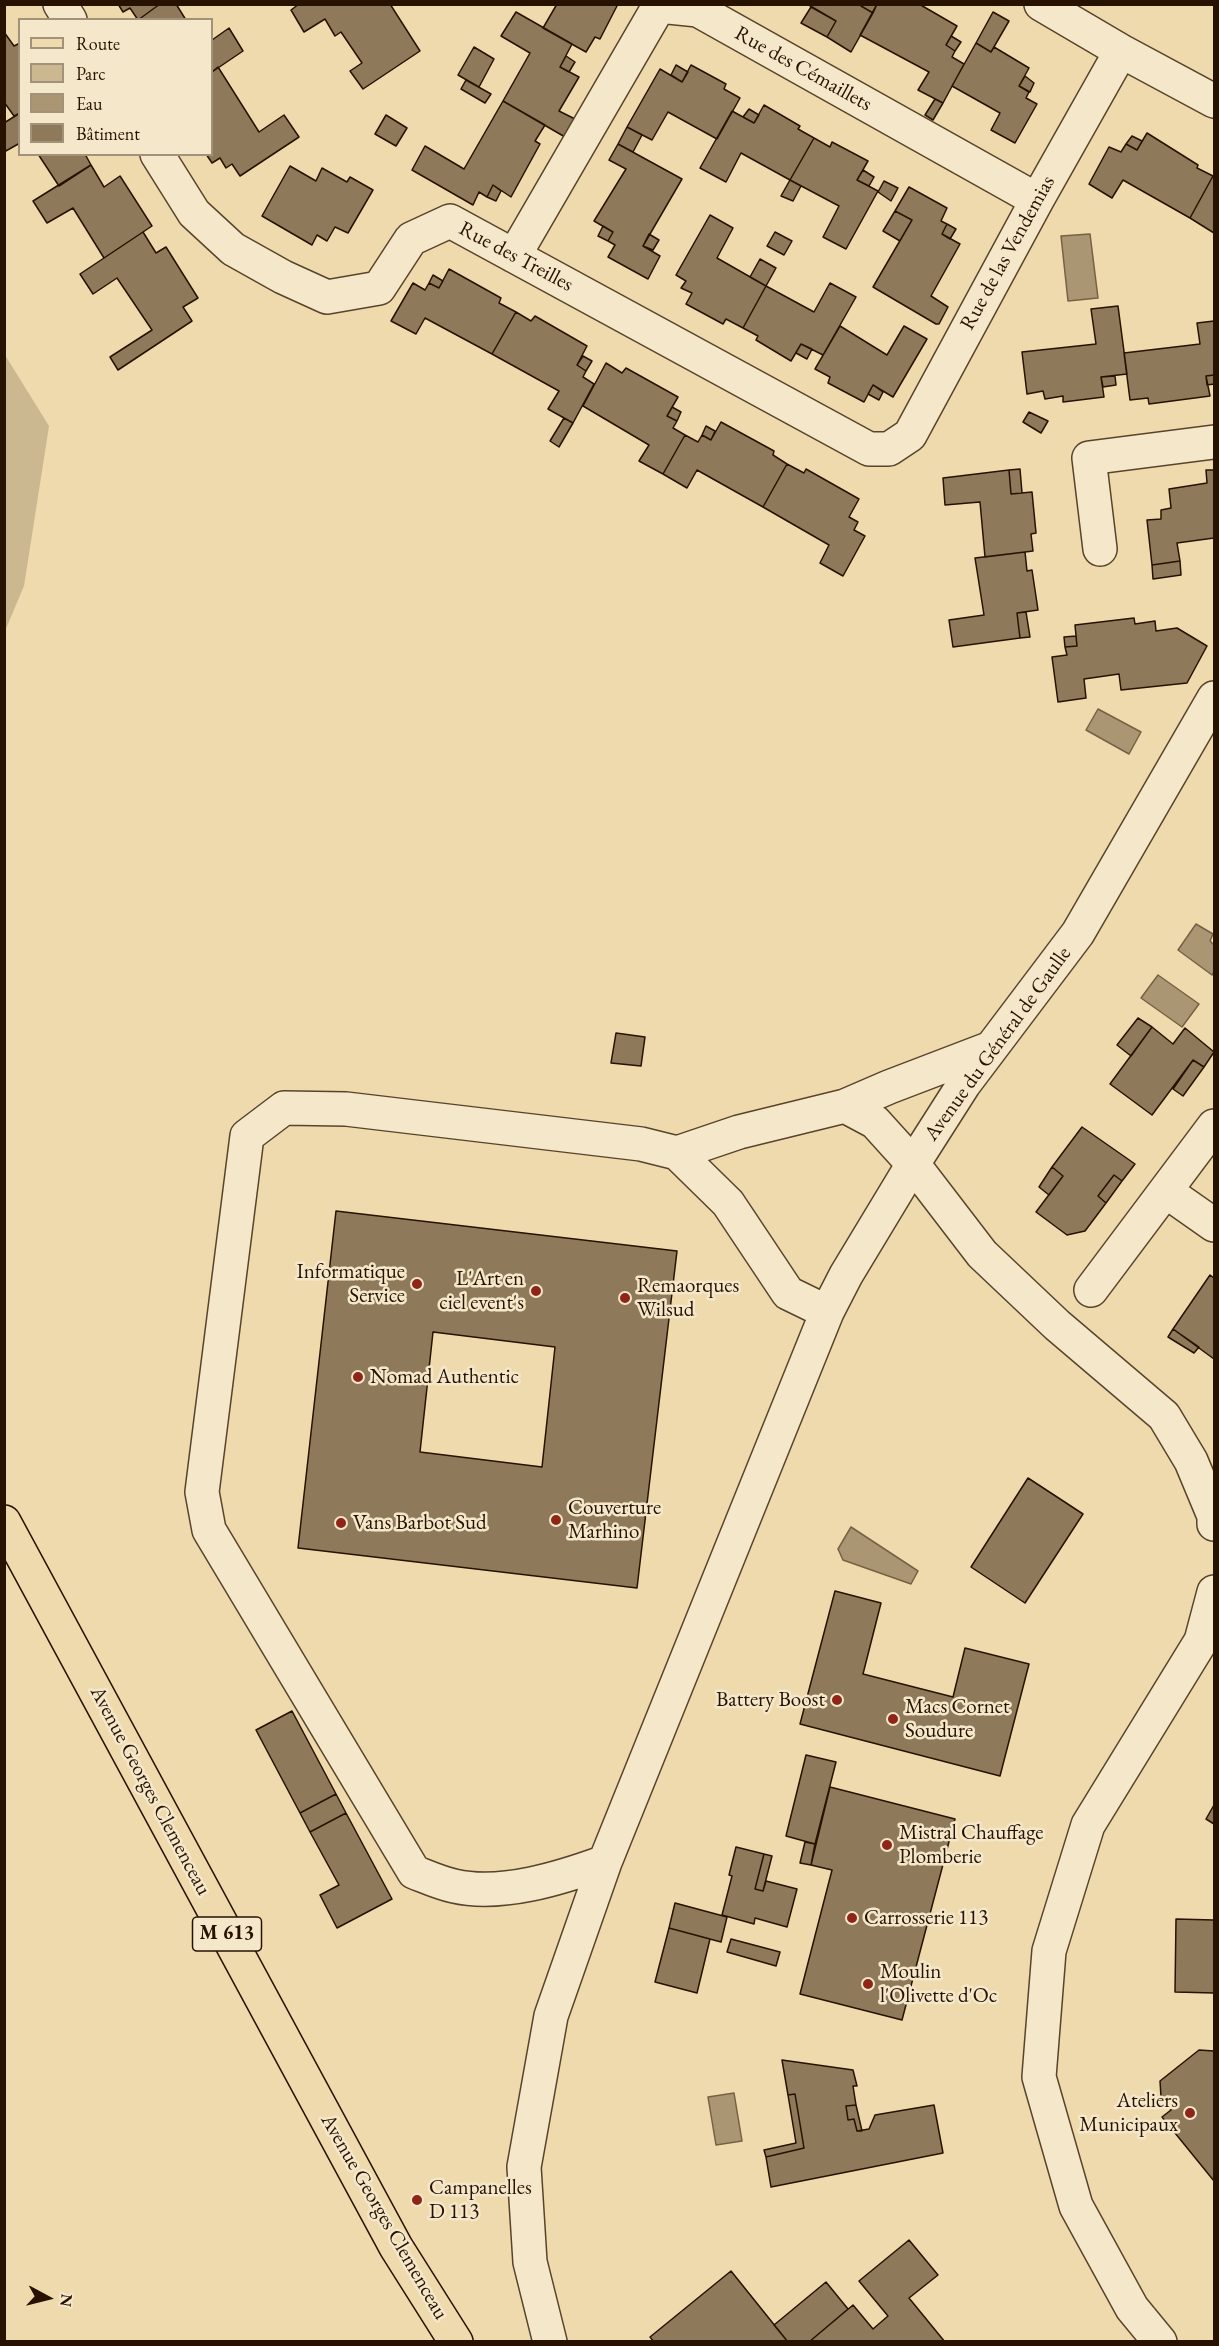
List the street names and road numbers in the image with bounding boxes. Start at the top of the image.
street label: Rue des Cémaillets [730,21,876,117]
street label: Rue de las Vendemias [955,171,1061,335]
street label: Rue des Treilles [455,216,577,298]
street label: Avenue du Général de Gaulle [919,942,1077,1146]
street label: Avenue Georges Clemenceau [84,1682,216,1900]
road number: M 613 [192,1917,262,1951]
street label: Avenue Georges Clemenceau [315,2110,453,2324]

